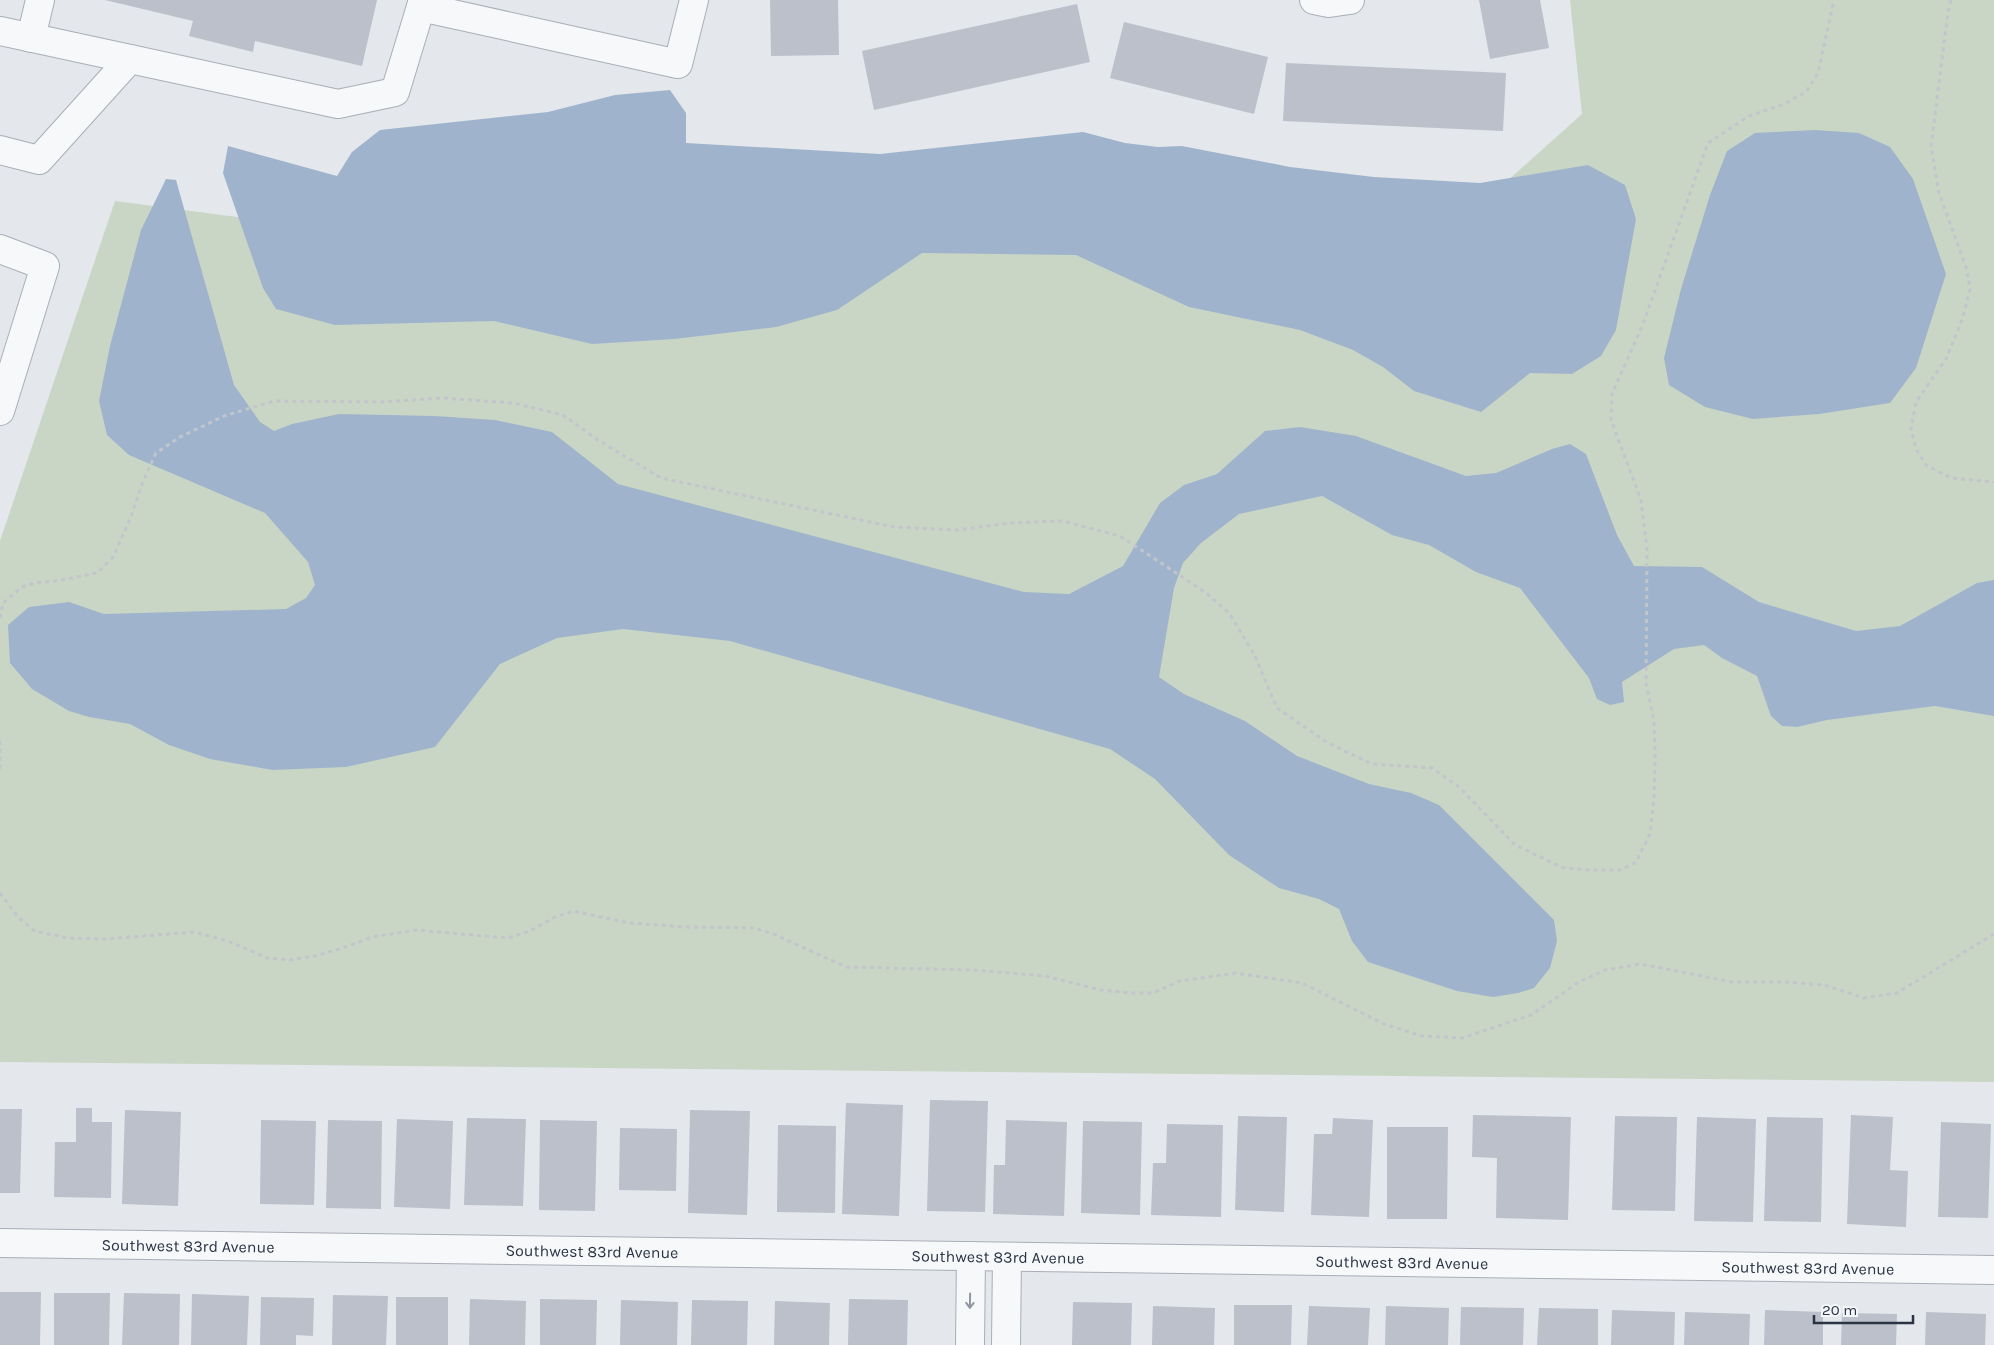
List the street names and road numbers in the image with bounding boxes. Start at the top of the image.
street label: Southwest 83rd Avenue [101,1235,275,1256]
street label: Southwest 83rd Avenue [505,1240,679,1262]
street label: Southwest 83rd Avenue [911,1246,1085,1267]
street label: Southwest 83rd Avenue [1315,1251,1488,1273]
street label: Southwest 83rd Avenue [1721,1257,1894,1278]

